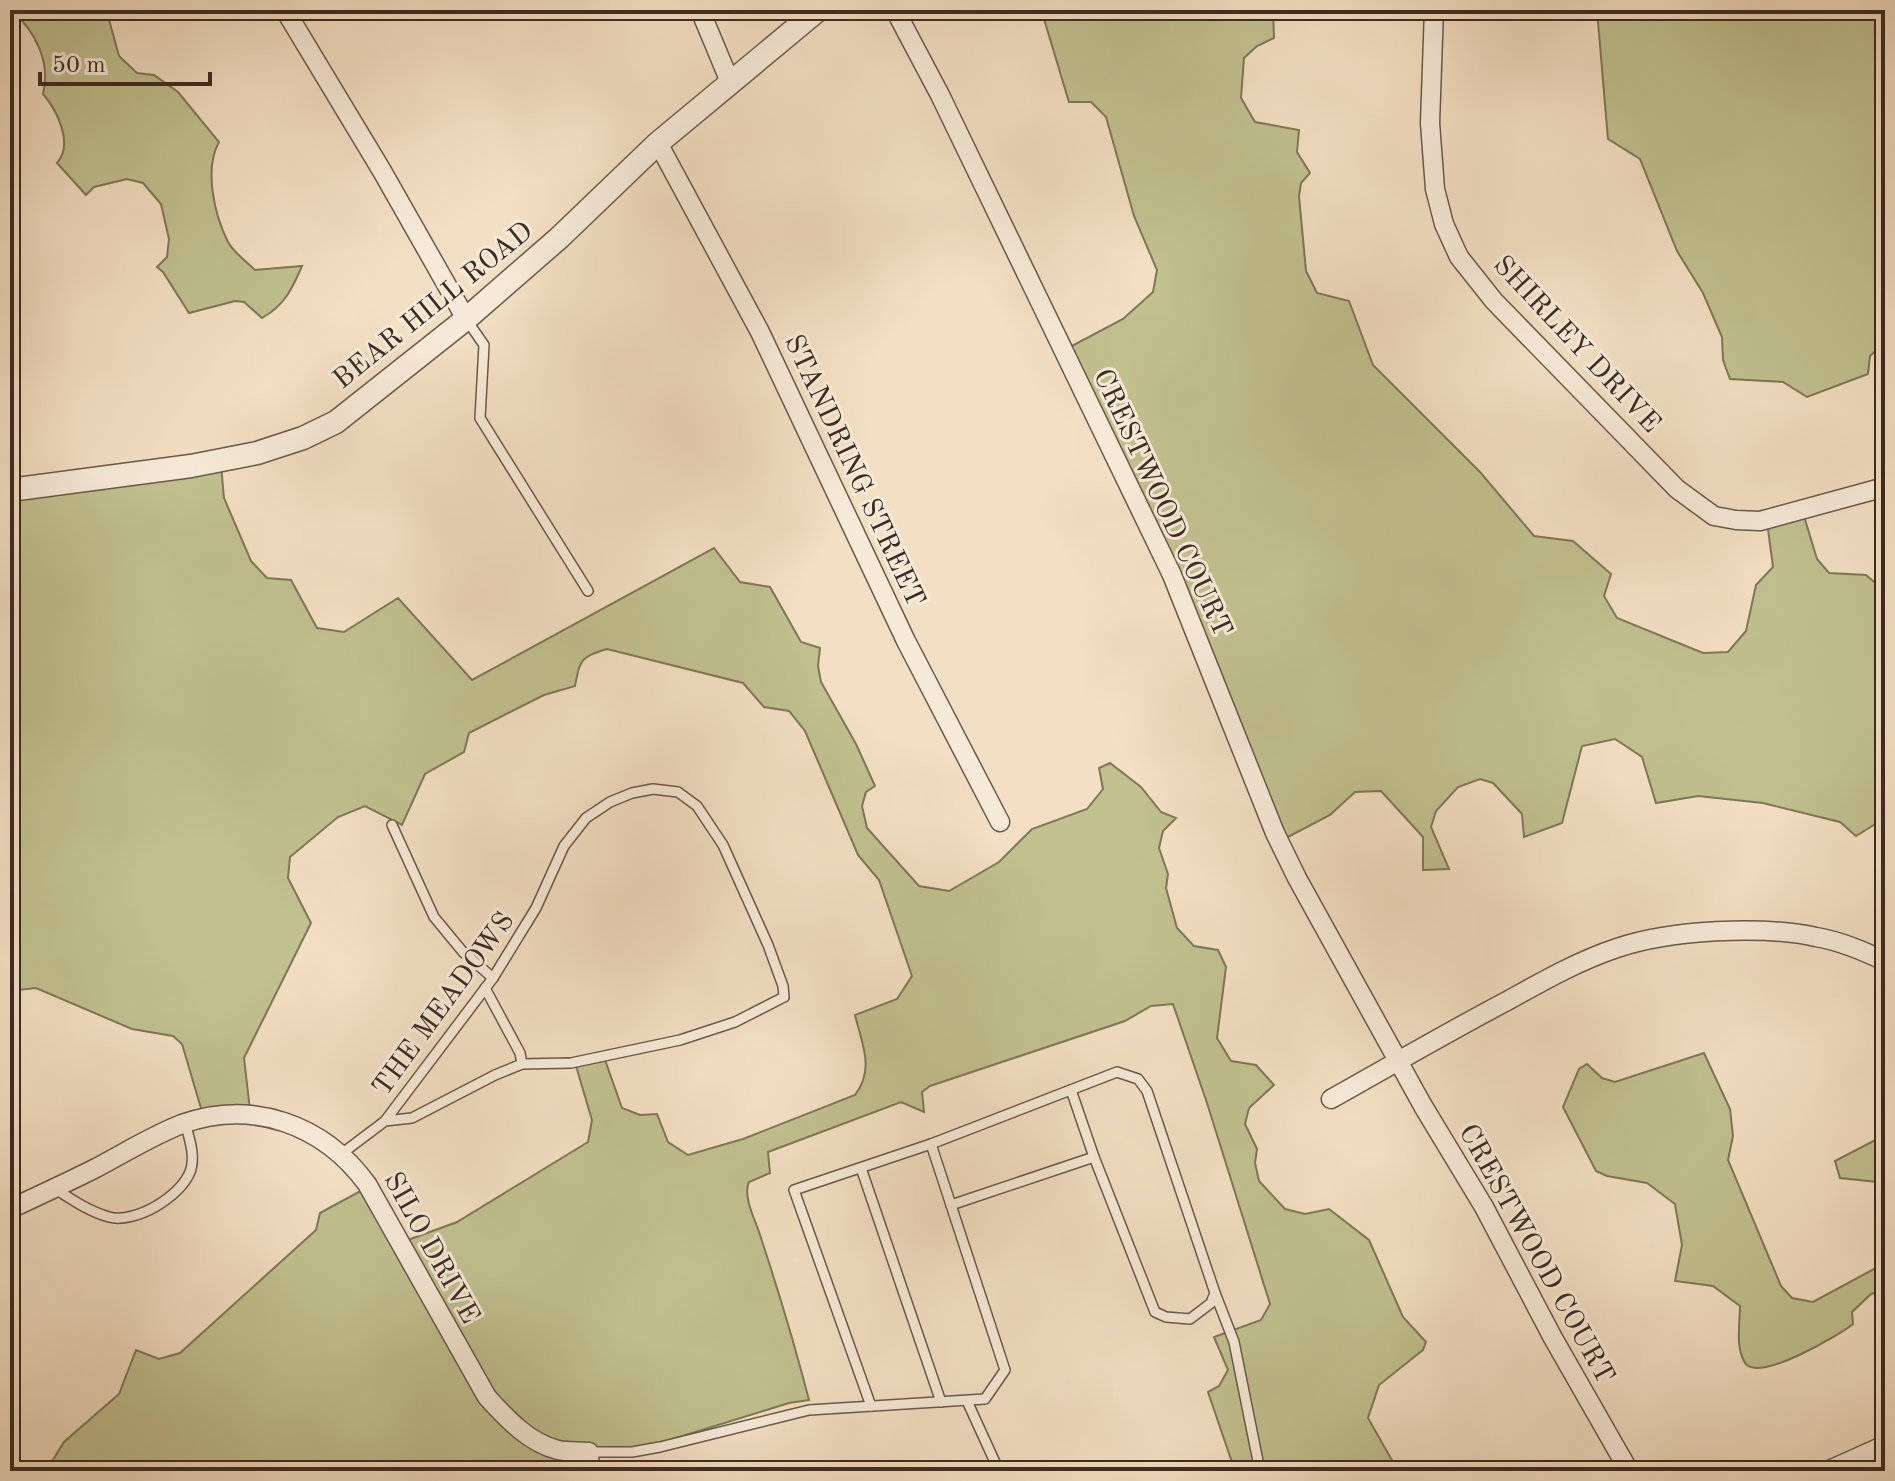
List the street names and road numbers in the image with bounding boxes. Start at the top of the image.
street label: BEAR HILL ROAD [329,218,539,395]
street label: SHIRLEY DRIVE [1487,251,1665,439]
street label: STANDRING STREET [778,331,929,612]
street label: CRESTWOOD COURT [1087,365,1236,641]
street label: THE MEADOWS [368,908,520,1102]
street label: CRESTWOOD COURT [1452,1120,1618,1389]
street label: SILO DRIVE [377,1168,483,1329]

